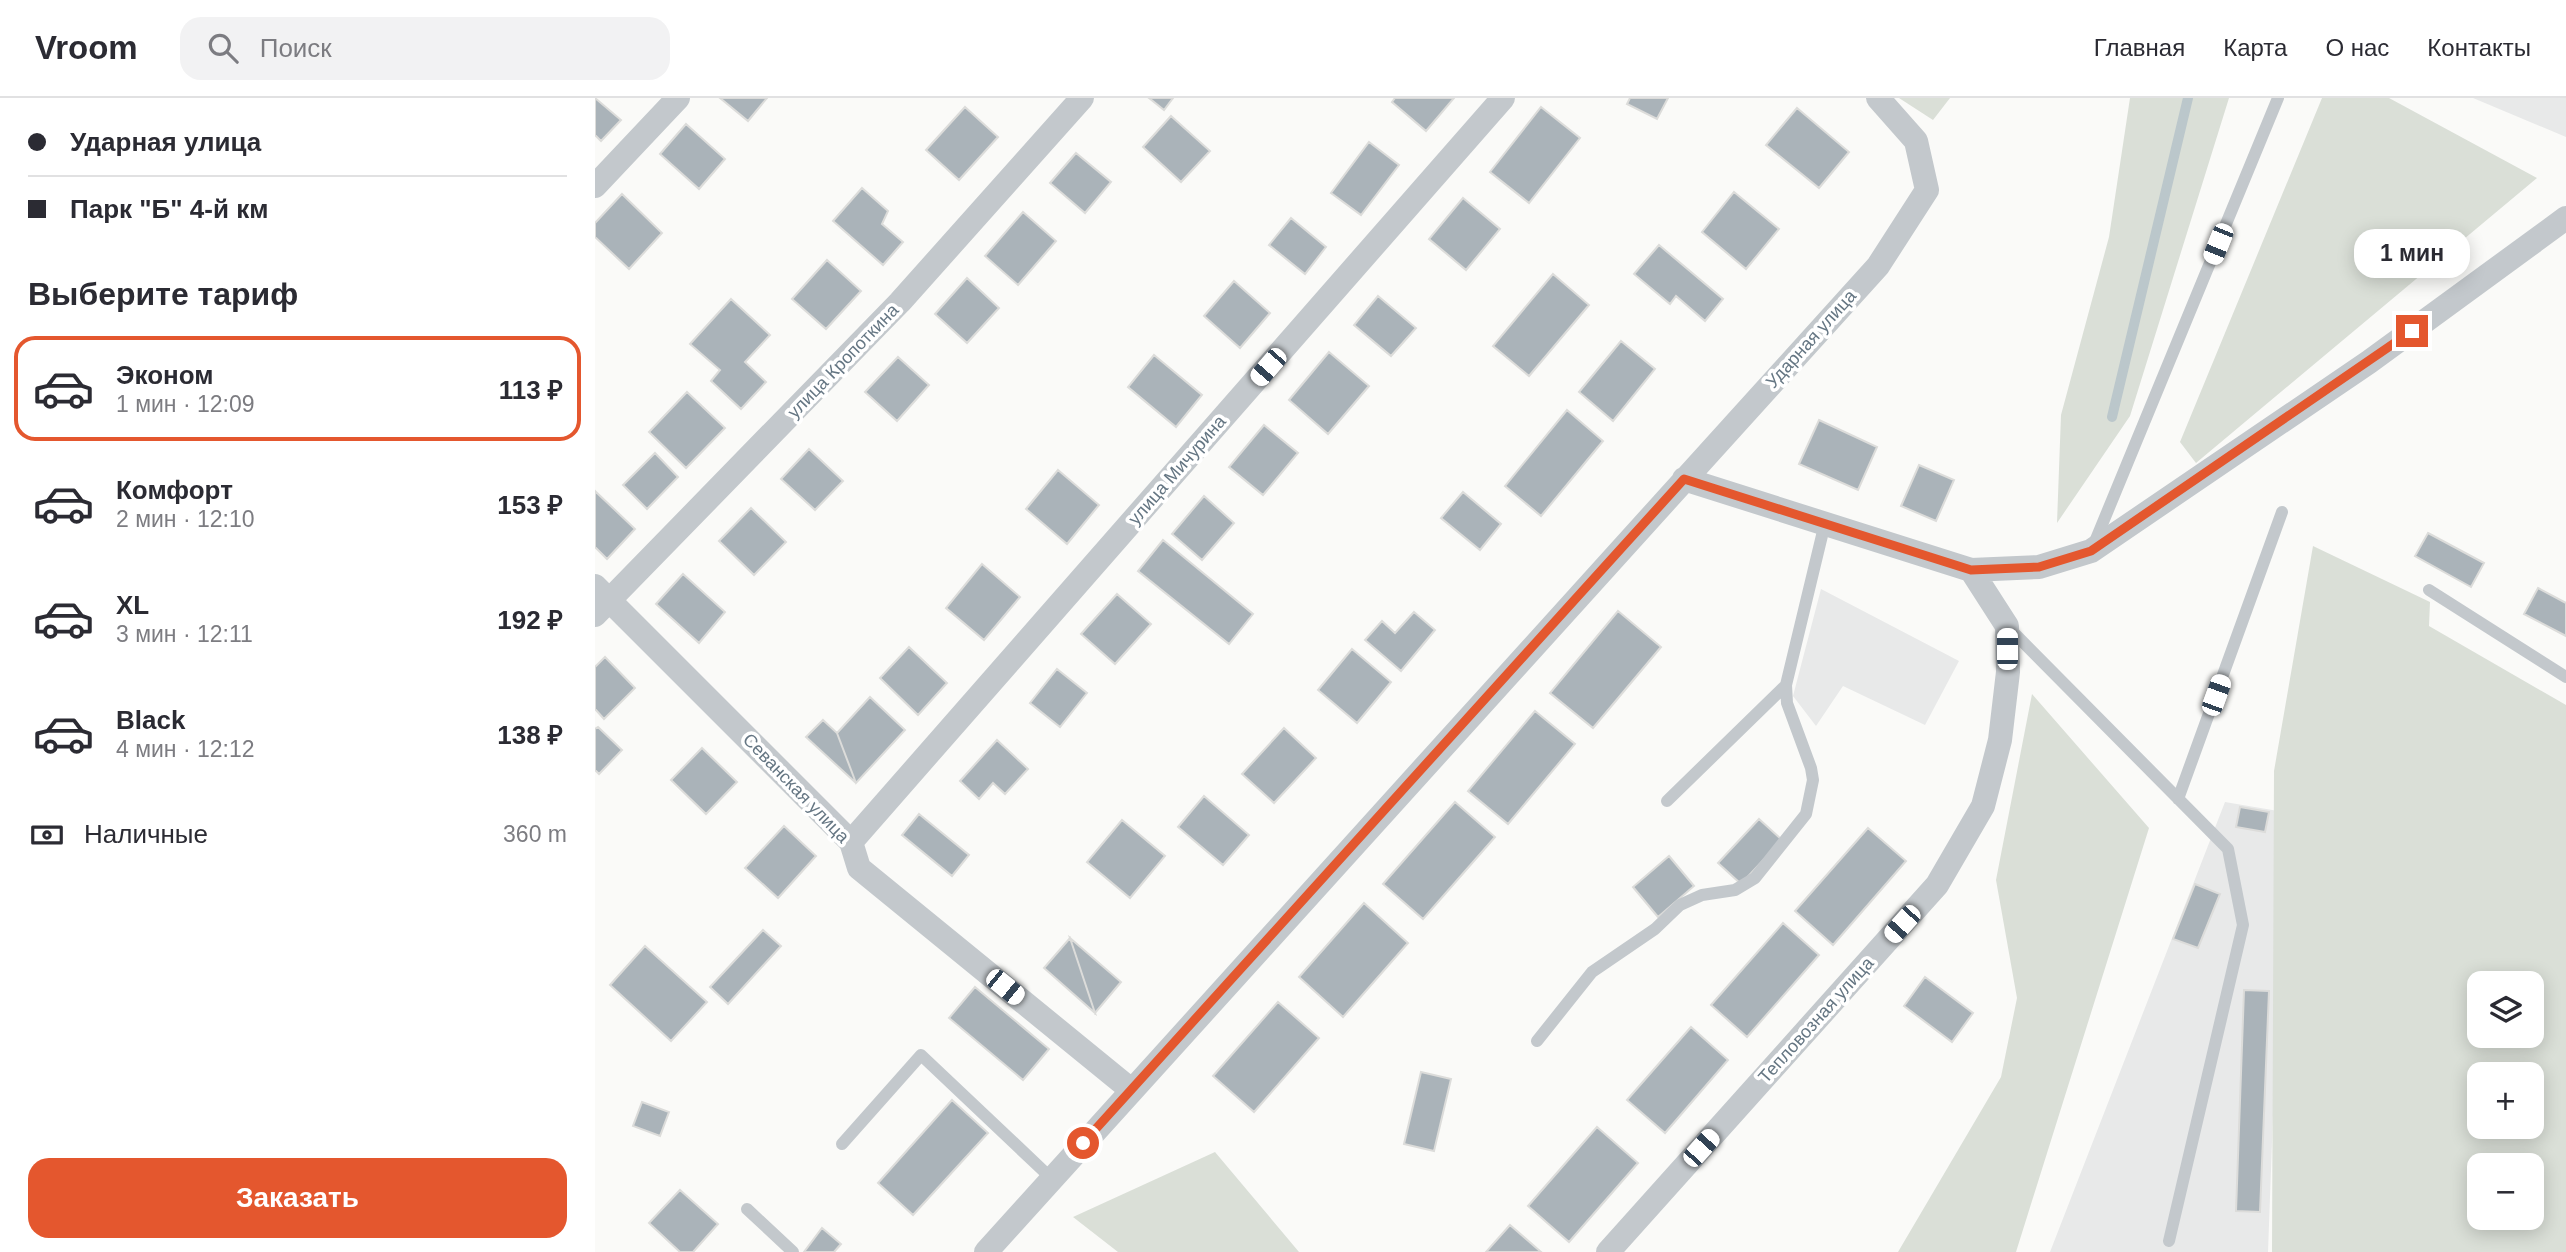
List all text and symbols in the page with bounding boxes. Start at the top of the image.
search box [180,17,670,80]
text: Vroom [35,29,138,66]
icon: search [204,29,242,67]
text: Поиск [260,33,332,63]
text: Главная [2094,34,2185,61]
text: Карта [2223,34,2287,61]
text: О нас [2325,34,2389,61]
text: Контакты [2427,34,2531,61]
text: Ударная улица [70,127,261,157]
text: Парк "Б" 4-й км [70,194,268,224]
car [2201,221,2236,267]
callout: 1 мин [2354,230,2470,278]
text: 1 мин [2380,240,2444,266]
text: Выберите тариф [28,276,298,312]
street label: Ударная улица [1762,285,1861,392]
street label: улица Кропоткина [784,299,903,422]
route end [2396,315,2428,347]
car [1247,344,1290,390]
icon: car [32,357,95,420]
text: Эконом [116,360,214,390]
text: 113 ₽ [499,375,563,405]
text: 1 мин · 12:09 [116,391,255,417]
street label: улица Мичурина [1124,411,1230,529]
icon: car [32,472,95,535]
text: Комфорт [116,475,233,505]
text: 153 ₽ [497,490,563,520]
text: 2 мин · 12:10 [116,506,255,532]
icon: car [32,587,95,650]
text: XL [116,590,149,620]
text: 192 ₽ [497,605,563,635]
text: 3 мин · 12:11 [116,621,253,647]
car [1997,628,2018,670]
car [2199,672,2234,718]
icon: car [32,702,95,765]
text: Black [116,705,185,735]
text: 138 ₽ [497,720,563,750]
street label: Севанская улица [739,729,854,847]
text: 4 мин · 12:12 [116,736,255,762]
icon: cash [28,816,66,854]
text: Наличные [84,819,208,849]
text: 360 m [503,821,567,847]
car [1881,901,1924,947]
street label: Тепловозная улица [1754,952,1878,1087]
car [983,966,1028,1008]
map controls [2467,971,2544,1230]
button: layers [2467,971,2544,1048]
button: + [2467,1062,2544,1139]
car [1680,1125,1723,1171]
route start [1067,1127,1099,1159]
button: − [2467,1153,2544,1230]
button: Заказать [28,1158,567,1238]

